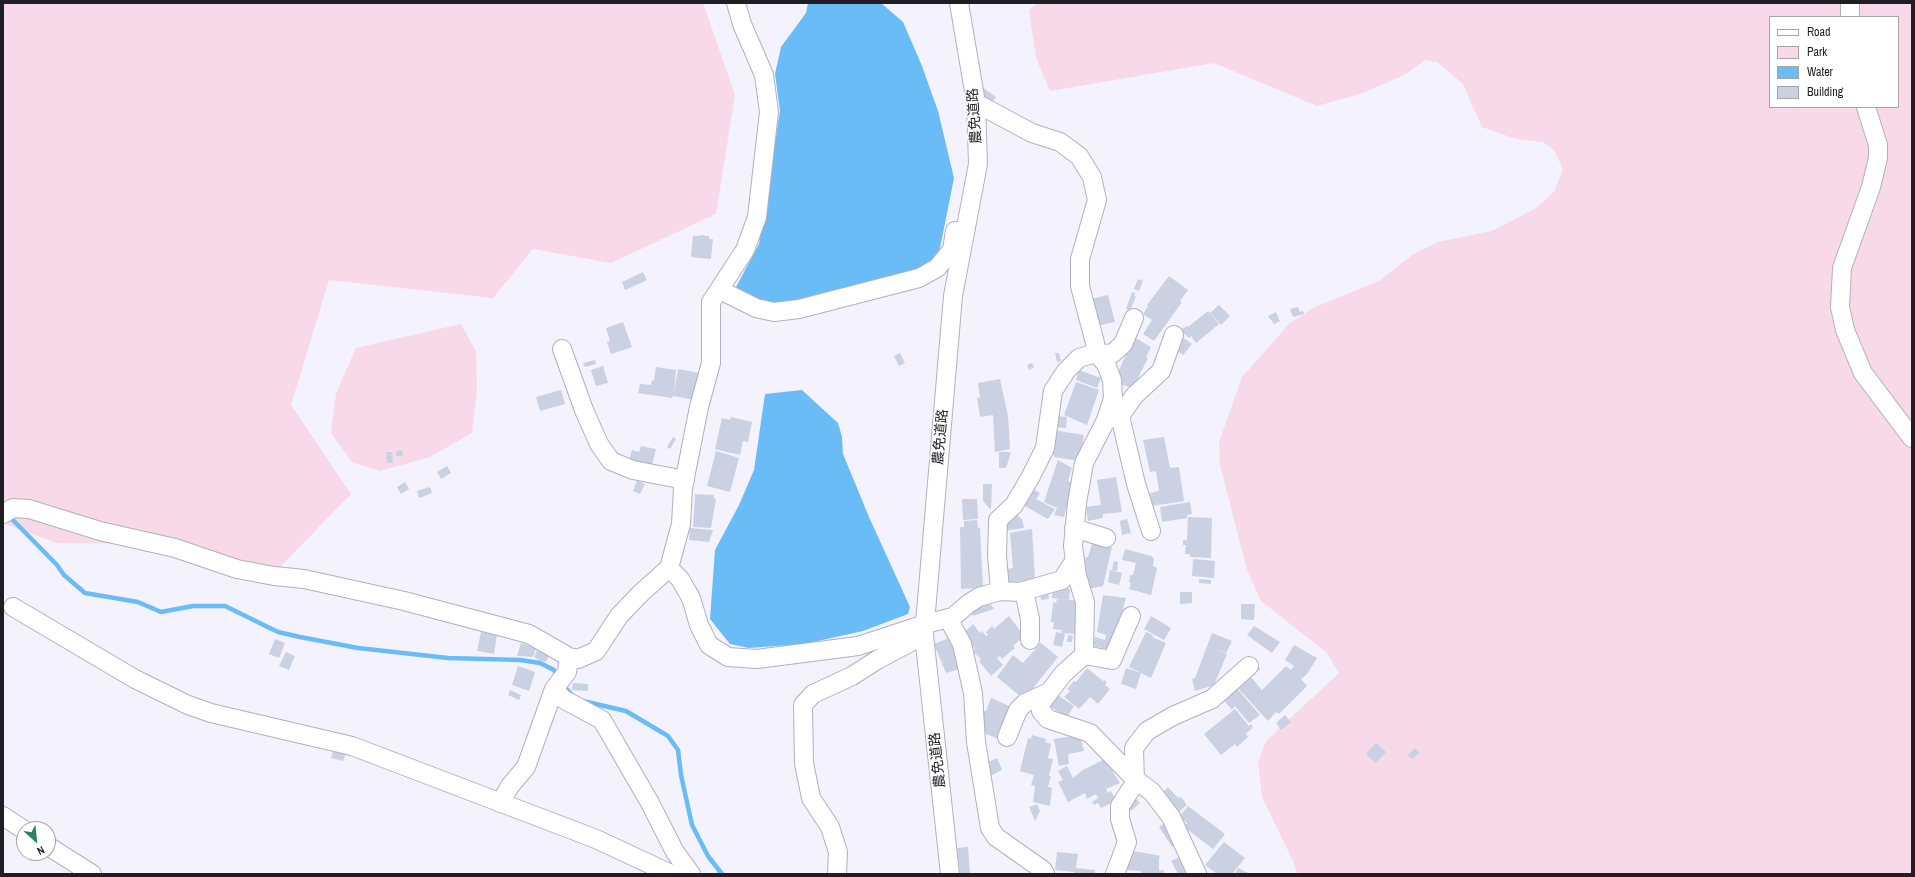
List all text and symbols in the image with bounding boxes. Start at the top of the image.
legend [1769,16,1899,108]
text: Road [1807,24,1831,40]
text: Park [1807,44,1827,60]
text: Water [1807,64,1833,80]
text: Building [1807,84,1843,100]
street label: 農免道路 [965,87,985,145]
street label: 農免道路 [930,408,952,466]
street label: 農免道路 [927,731,949,789]
north arrow [16,821,56,861]
text: N [35,843,47,859]

